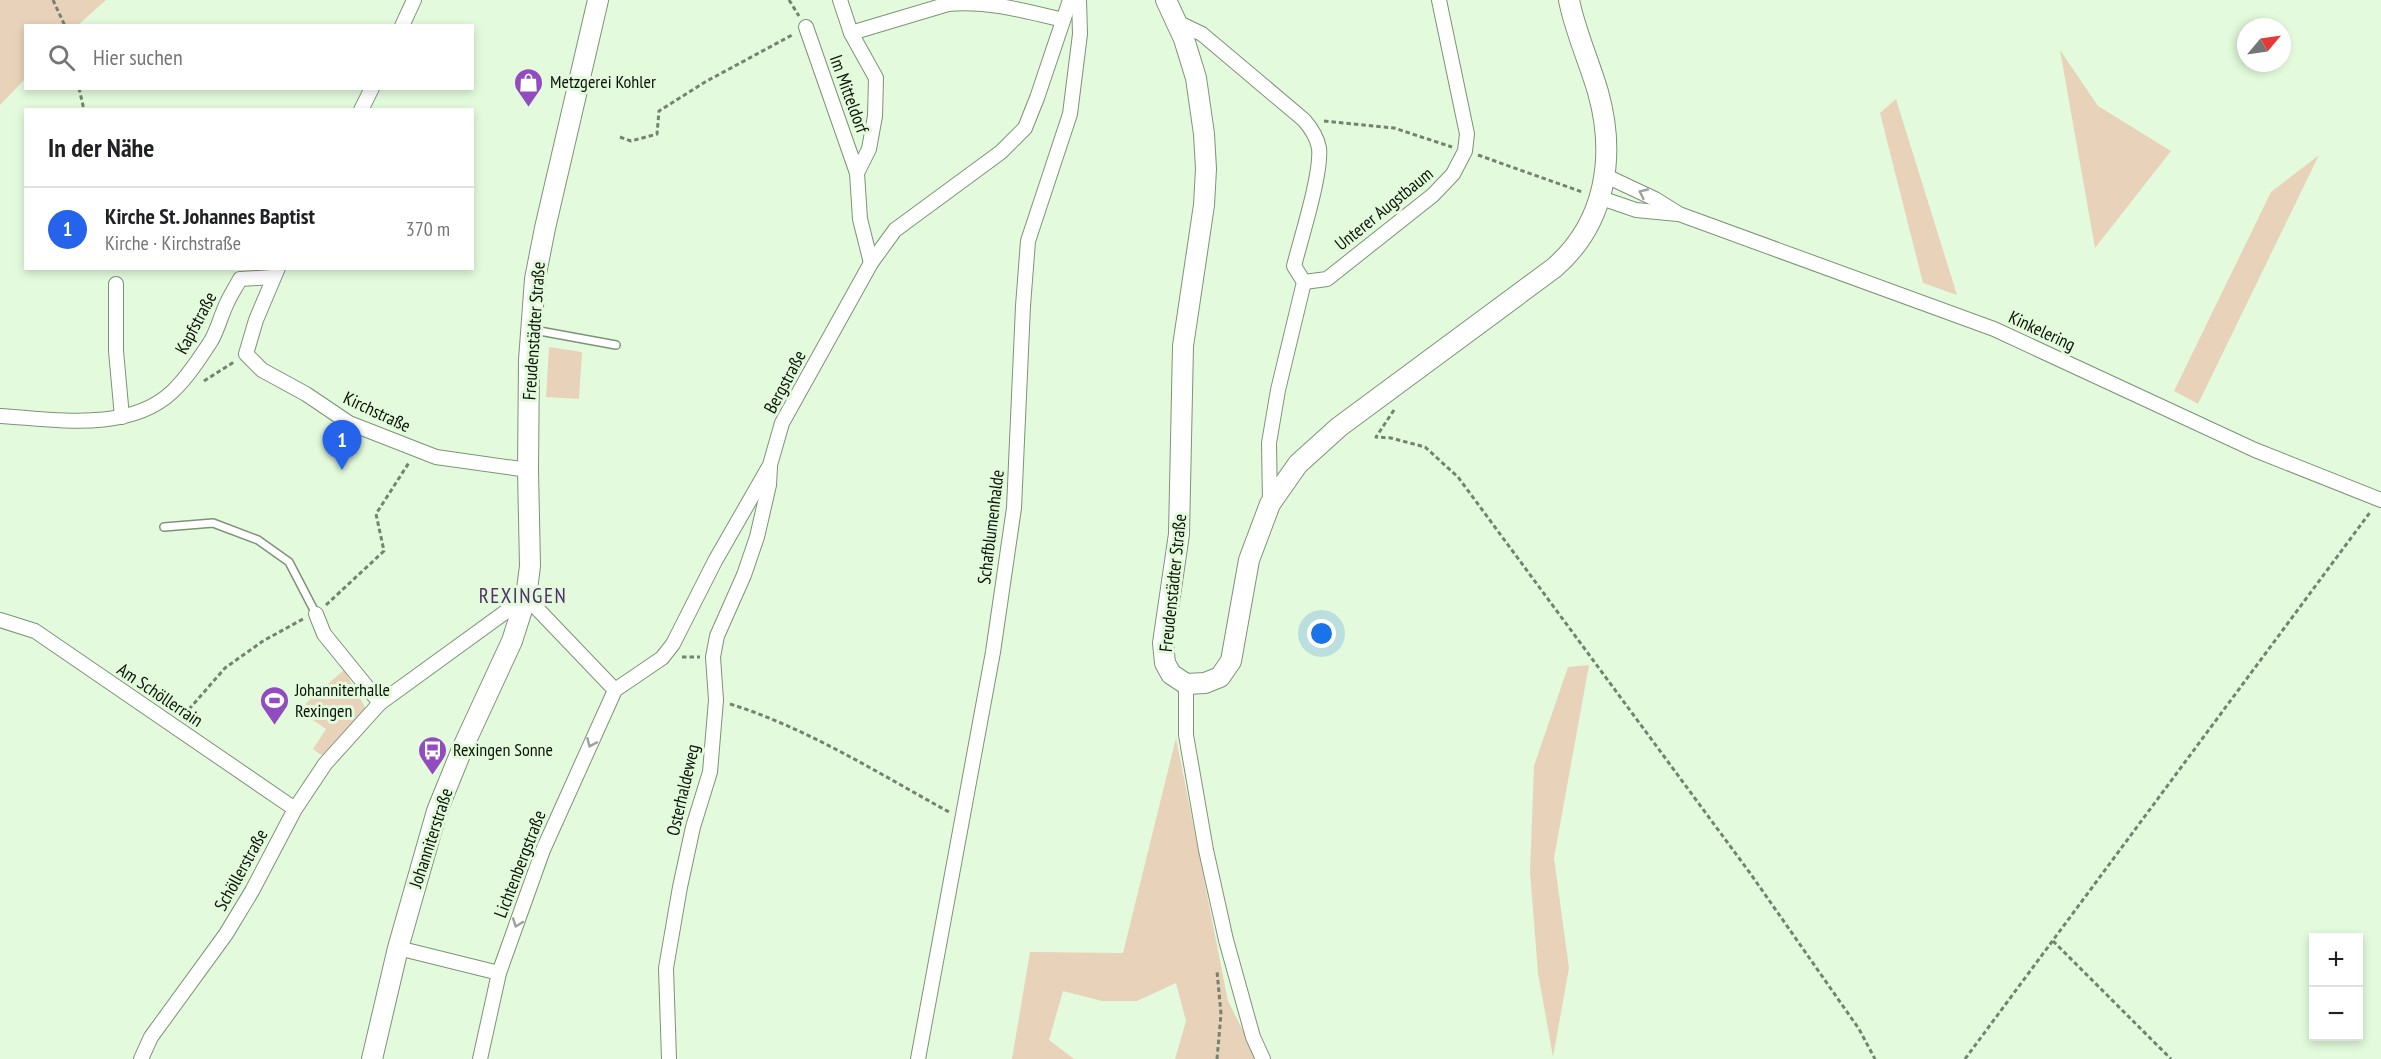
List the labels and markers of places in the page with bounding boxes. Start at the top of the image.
shop icon: Metzgerei Kohler [513,66,545,108]
place label: Metzgerei Kohler [550,70,656,93]
pin: 1 [322,420,362,470]
place label: Johanniterhalle Rexingen [294,678,390,722]
sports icon: Johanniterhalle Rexingen [258,684,290,726]
bus stop icon: Rexingen Sonne [416,734,448,776]
place label: Rexingen Sonne [453,738,553,761]

